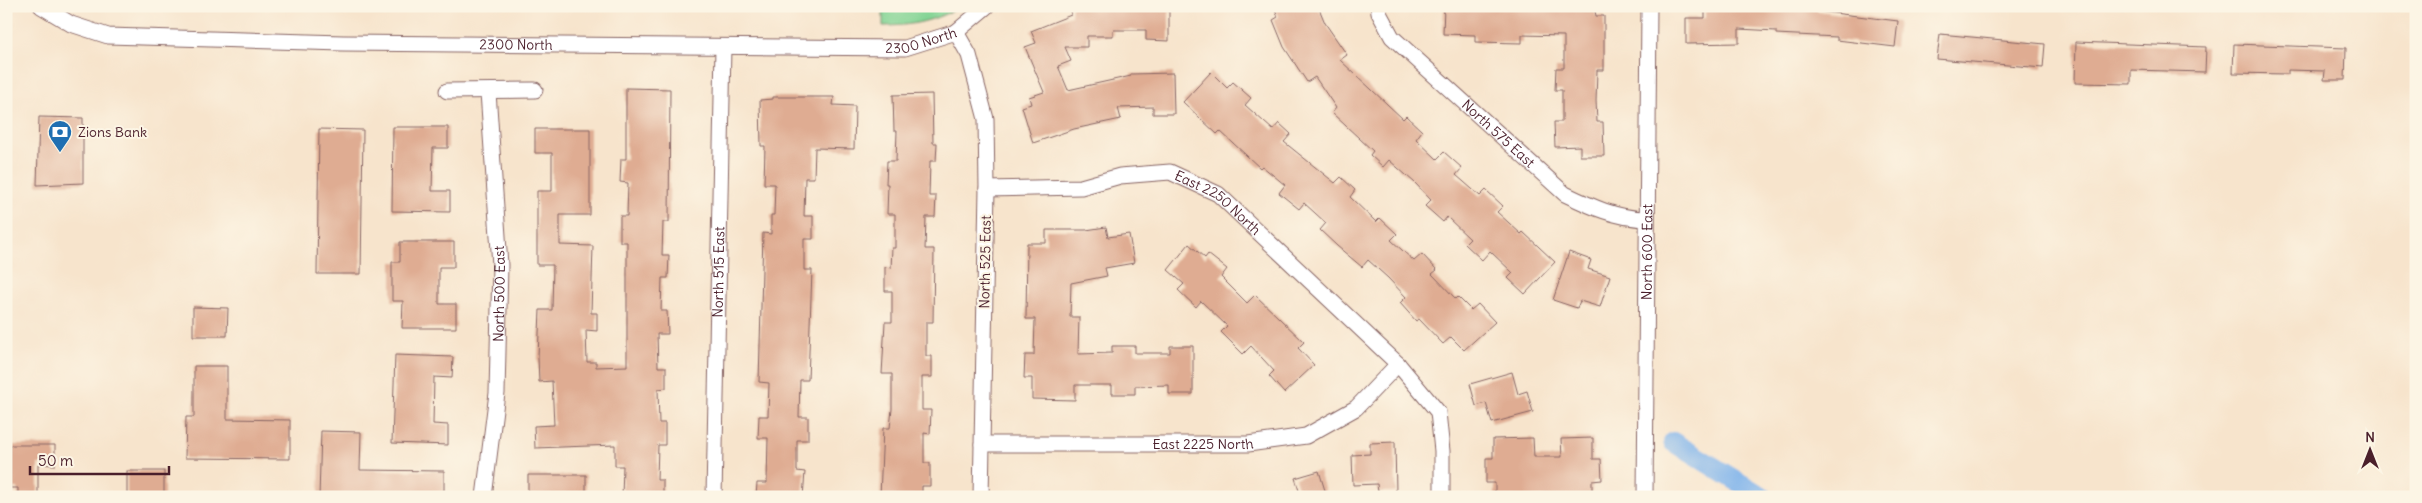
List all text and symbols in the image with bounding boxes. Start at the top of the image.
street label: 2300 North [885,23,959,58]
street label: 2300 North [479,35,553,54]
street label: North 575 East [1458,96,1539,172]
bank icon: Zions Bank [47,119,73,153]
place label: Zions Bank [78,123,147,141]
street label: East 2250 North [1172,166,1265,239]
street label: North 600 East [1638,204,1656,300]
street label: North 525 East [975,215,995,309]
street label: North 515 East [709,226,728,318]
street label: North 500 East [489,245,509,342]
north arrow [2344,426,2394,476]
text: N [2365,428,2375,446]
street label: East 2225 North [1153,434,1255,453]
scale bar [30,443,169,475]
text: 50 m [38,451,73,470]

